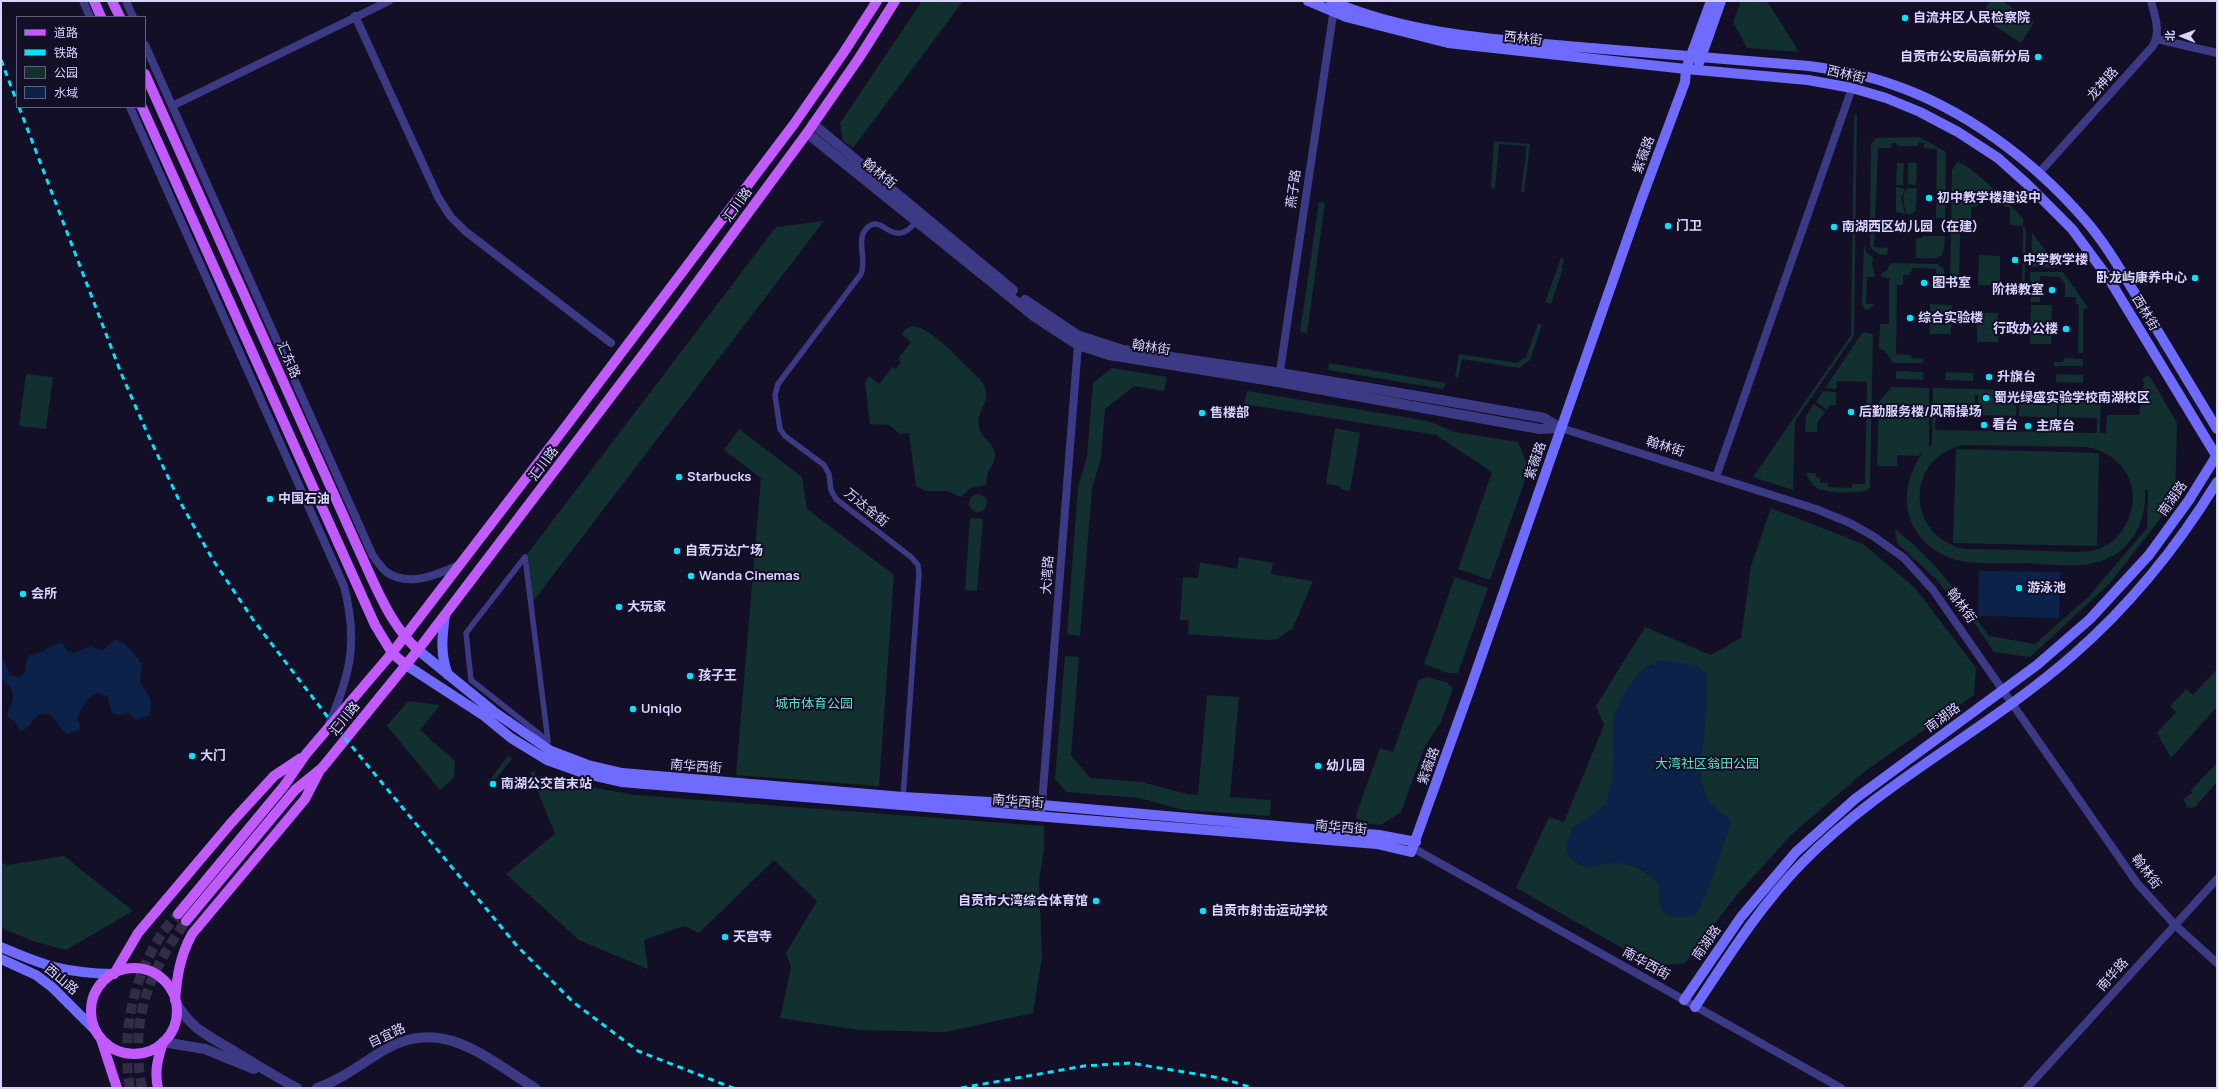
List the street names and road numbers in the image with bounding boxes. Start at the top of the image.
street label: 西林街 [1503,29,1543,49]
street label: 西林街 [1825,63,1867,87]
street label: 龙神路 [2084,64,2122,104]
street label: 紫薇路 [1630,134,1658,176]
street label: 翰林街 [859,156,899,192]
street label: 燕子路 [1284,169,1304,209]
street label: 汇川路 [720,185,756,225]
street label: 西林街 [2128,292,2162,334]
street label: 翰林街 [1131,337,1171,359]
street label: 汇东路 [273,339,303,381]
street label: 翰林街 [1644,434,1686,460]
street label: 紫薇路 [1522,440,1550,482]
street label: 汇川路 [526,444,562,484]
street label: 南湖路 [2155,479,2191,519]
street label: 万达金街 [841,486,891,530]
street label: 大湾路 [1039,555,1057,595]
street label: 翰林街 [1943,586,1979,626]
street label: 汇川路 [327,699,363,739]
street label: 南湖路 [1923,700,1963,736]
street label: 紫薇路 [1415,745,1443,787]
street label: 南华西街 [670,757,722,777]
street label: 南华西街 [992,792,1044,812]
street label: 南华西街 [1314,818,1368,838]
street label: 翰林街 [2128,852,2164,892]
street label: 南湖路 [1689,923,1725,963]
street label: 南华西街 [1619,945,1673,983]
street label: 南华路 [2094,955,2132,995]
street label: 西山路 [41,961,81,999]
street label: 自宜路 [366,1021,408,1051]

